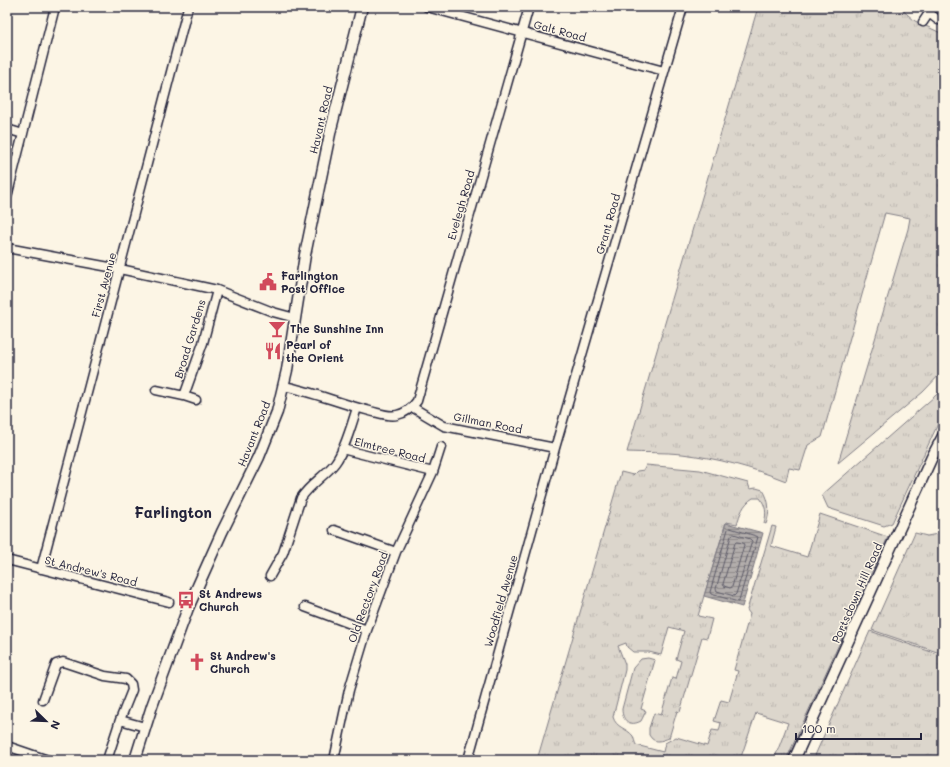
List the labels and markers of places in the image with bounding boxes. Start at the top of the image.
place label: Farlington Post Office [281,268,345,296]
public building icon: Farlington Post Office [258,272,278,292]
bar icon: The Sunshine Inn [267,319,287,339]
place label: The Sunshine Inn [290,321,384,336]
place label: Pearl of the Orient [286,337,344,365]
restaurant icon: Pearl of the Orient [263,341,283,361]
place label: St Andrews Church [199,586,262,614]
bus stop icon: St Andrews Church [176,590,196,610]
place label: St Andrew's Church [210,648,276,676]
church icon: St Andrew's Church [187,652,207,672]

